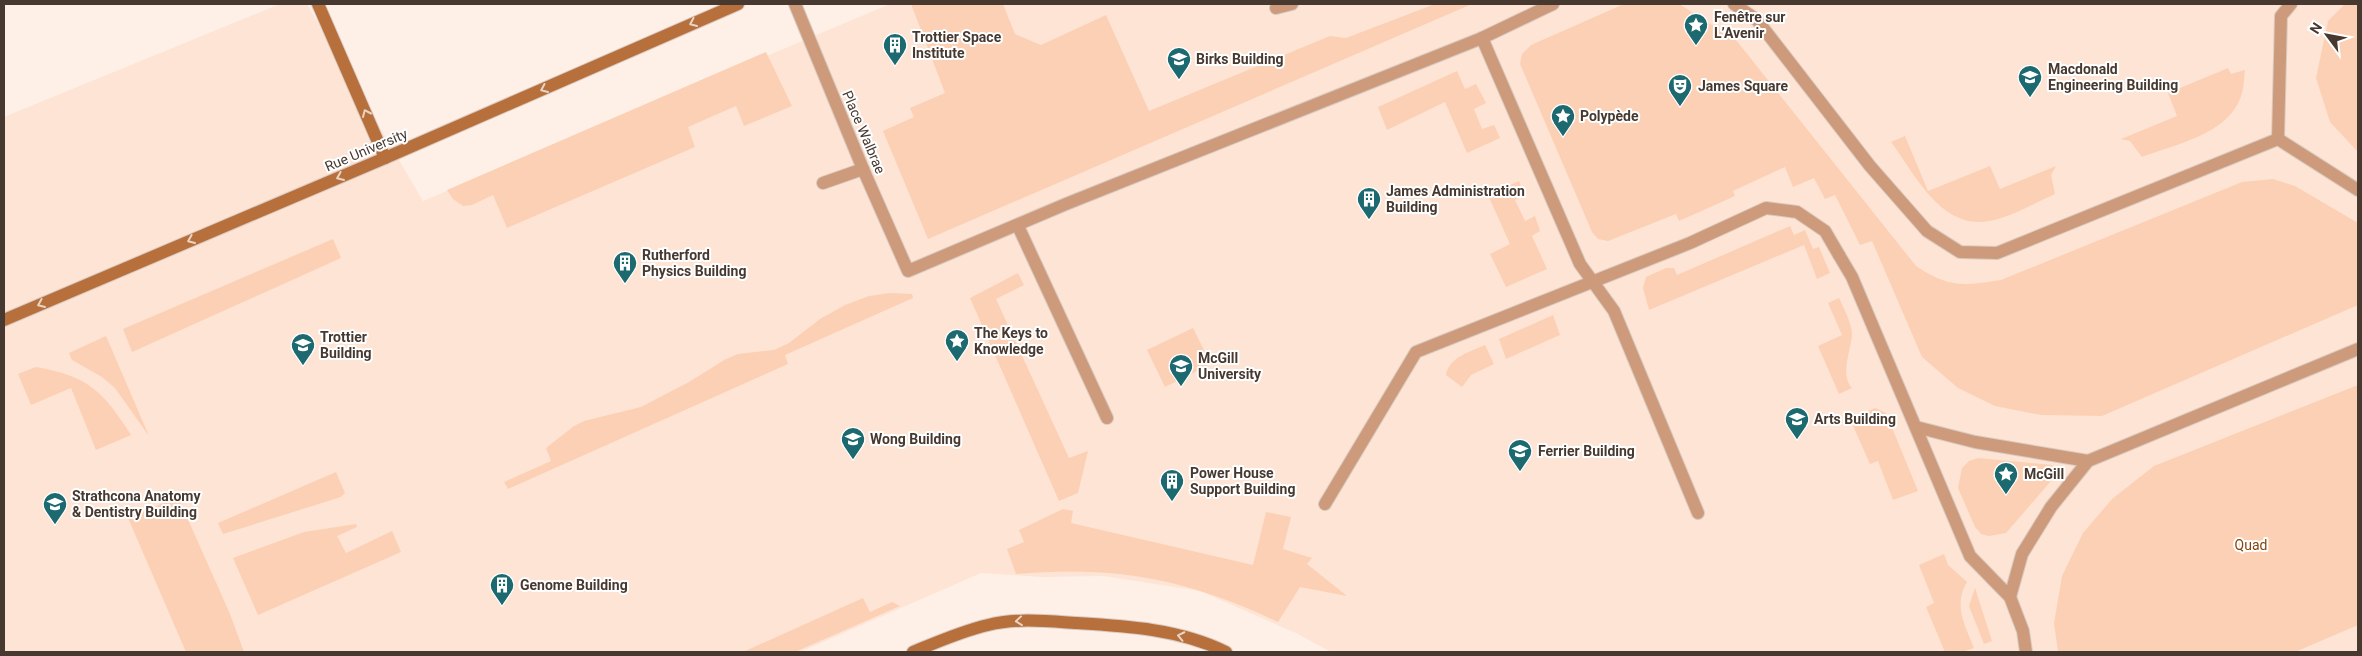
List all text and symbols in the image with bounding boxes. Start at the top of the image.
place label: Fenêtre sur L’Avenir [1714,9,1785,41]
north arrow [2302,10,2352,60]
place icon: Fenêtre sur L’Avenir [1683,12,1709,46]
one-way arrow [689,17,698,28]
text: N [2307,20,2325,37]
place label: Trottier Space Institute [912,29,1002,61]
building icon: Trottier Space Institute [882,32,908,66]
school or university icon: Birks Building [1166,46,1192,80]
place label: Birks Building [1196,51,1284,67]
place label: Macdonald Engineering Building [2048,61,2178,93]
school or university icon: Macdonald Engineering Building [2017,64,2043,98]
theatre icon: James Square [1667,73,1693,107]
place label: James Square [1698,78,1789,94]
one-way arrow [540,82,549,93]
street label: Place Walbrae [839,88,889,176]
place icon: Polypède [1550,103,1576,137]
place label: Polypède [1580,108,1639,124]
one-way arrow [362,109,373,118]
street label: Rue University [322,125,410,175]
one-way arrow [336,170,345,181]
place label: James Administration Building [1386,183,1525,215]
building icon: James Administration Building [1356,186,1382,220]
one-way arrow [187,234,196,245]
place label: Rutherford Physics Building [642,247,746,279]
building icon: Rutherford Physics Building [612,250,638,284]
one-way arrow [37,298,46,308]
place label: The Keys to Knowledge [974,325,1048,357]
place icon: The Keys to Knowledge [944,328,970,362]
place label: Trottier Building [320,329,372,361]
school or university icon: Trottier Building [290,332,316,366]
place label: McGill University [1198,350,1262,382]
school or university icon: McGill University [1168,353,1194,387]
school or university icon: Arts Building [1784,406,1810,440]
place label: Arts Building [1814,411,1896,427]
school or university icon: Wong Building [840,426,866,460]
place label: Wong Building [870,431,961,447]
school or university icon: Ferrier Building [1507,438,1533,472]
place label: Ferrier Building [1538,443,1635,459]
place icon: McGill [1993,461,2019,495]
place label: Power House Support Building [1190,465,1295,497]
place label: McGill [2024,466,2064,482]
building icon: Power House Support Building [1159,468,1185,502]
place label: Strathcona Anatomy & Dentistry Building [72,488,201,520]
school or university icon: Strathcona Anatomy & Dentistry Building [42,491,68,525]
park label: Quad [2235,537,2267,553]
building icon: Genome Building [489,572,515,606]
place label: Genome Building [520,577,628,593]
one-way arrow [1015,615,1023,626]
one-way arrow [1176,632,1185,642]

